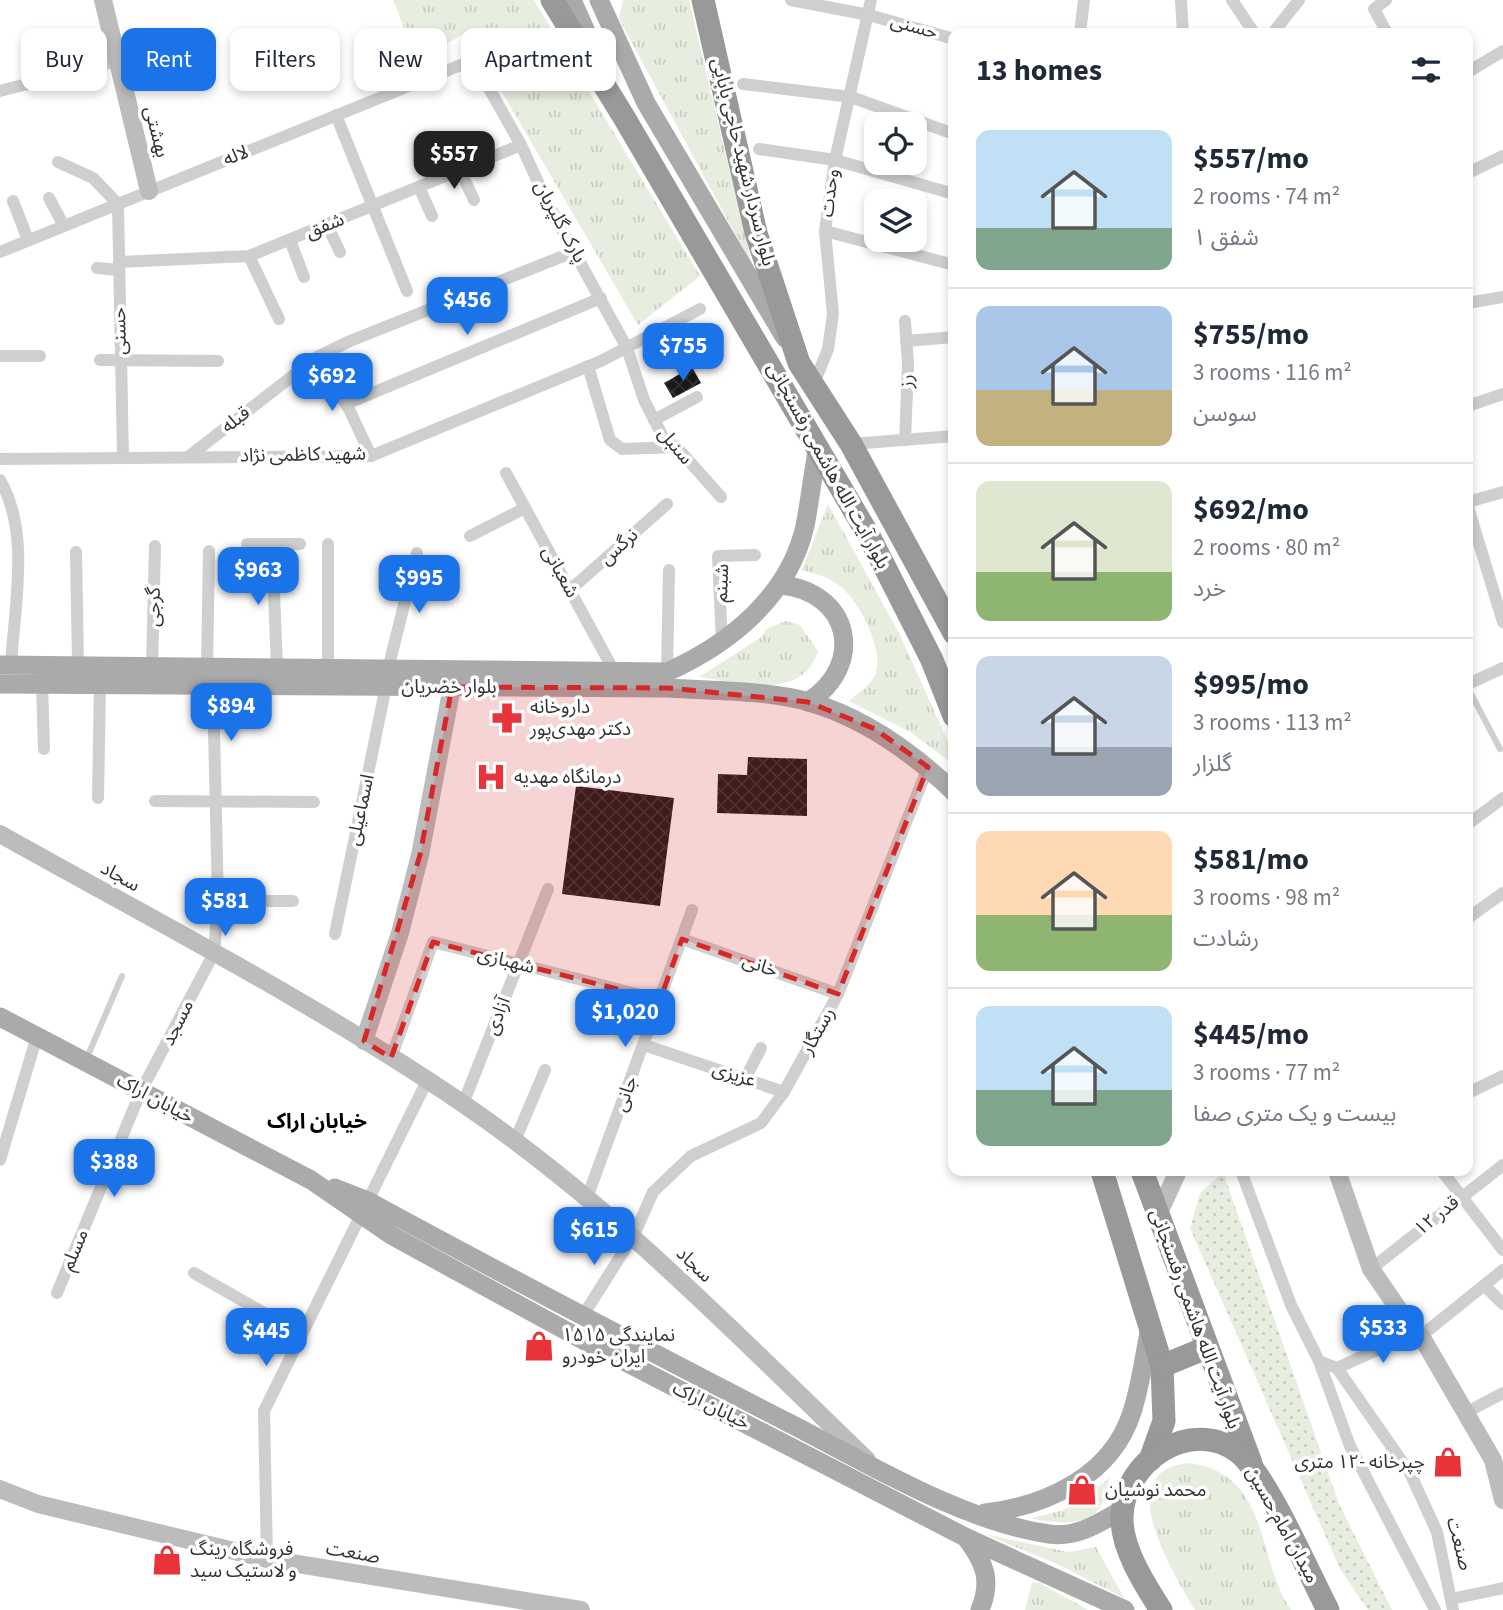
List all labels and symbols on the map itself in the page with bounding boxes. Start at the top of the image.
street label: حسنی [887,7,941,47]
street label: بلوار سردار شهید حاجی بابایی [704,55,782,269]
street label: بهشتی [137,104,175,160]
pin: $557 [413,132,495,191]
street label: لاله [219,139,253,173]
street label: وحدت [814,167,846,219]
street label: پارک گلپریان [527,176,593,268]
street label: شفق [302,206,348,246]
pin: $456 [426,278,508,337]
street label: حسنی [106,307,134,355]
pin: $755 [642,324,724,383]
pin: $692 [291,354,373,413]
street label: بلوار آیت الله هاشمی رفسنجانی [760,358,896,574]
street label: رز [893,374,921,389]
street label: قبله [216,400,256,440]
street label: سنبل [651,421,699,471]
street label: شهید کاظمی نژاد [240,440,366,470]
street label: نرگس [594,522,644,572]
street label: شعبانی [535,541,585,603]
pin: $963 [217,548,299,607]
pin: $995 [378,556,460,615]
street label: شبنم [708,563,736,603]
street label: گرجی [140,586,168,627]
street label: بلوار خضریان [401,674,497,701]
pin: $894 [190,684,272,743]
place label: داروخانه دکتر مهدی‌پور [529,694,631,743]
pharmacy icon: داروخانه دکتر مهدی‌پور [490,701,524,735]
hospital icon: درمانگاه مهدیه [474,760,508,794]
place label: درمانگاه مهدیه [514,764,621,791]
street label: اسماعیلی [340,772,382,848]
street label: سجاد [95,855,145,899]
pin: $581 [184,878,266,938]
street label: شهبازی [475,941,537,981]
street label: خانی [739,947,781,985]
pin: $1,020 [568,990,682,1049]
street label: آزادی [478,992,518,1039]
street label: مسجد [155,995,201,1051]
street label: رستگار [793,1002,842,1061]
street label: عزیزی [709,1055,759,1095]
street label: خیابان اراک [112,1067,198,1131]
street label: جانی [607,1073,645,1115]
district label: خیابان اراک [267,1106,367,1136]
pin: $388 [73,1140,155,1199]
street label: قدر ۱۲ [1409,1189,1465,1243]
street label: بلوار آیت الله هاشمی رفسنجانی [1143,1205,1247,1433]
pin: $615 [553,1208,635,1267]
street label: مسلم [54,1225,96,1275]
street label: سجاد [670,1241,718,1289]
pin: $533 [1342,1306,1424,1365]
pin: $445 [225,1308,307,1368]
place label: نمایندگی ۱۵۱۵ ایران خودرو [562,1322,675,1371]
shop icon: نمایندگی ۱۵۱۵ ایران خودرو [522,1329,556,1363]
street label: خیابان اراک [668,1375,754,1437]
shop icon: چپرخانه -١٢ مترى [1431,1445,1465,1479]
place label: چپرخانه -١٢ مترى [1295,1449,1425,1476]
street label: میدان امام حسین [1239,1462,1325,1588]
shop icon: محمد نوشیان [1065,1473,1099,1507]
place label: محمد نوشیان [1105,1477,1207,1504]
street label: صنعت [1439,1514,1479,1574]
street label: صنعت [324,1535,382,1571]
place label: فروشگاه رینگ و لاستیک سید [190,1536,297,1585]
shop icon: فروشگاه رینگ و لاستیک سید [150,1543,184,1577]

